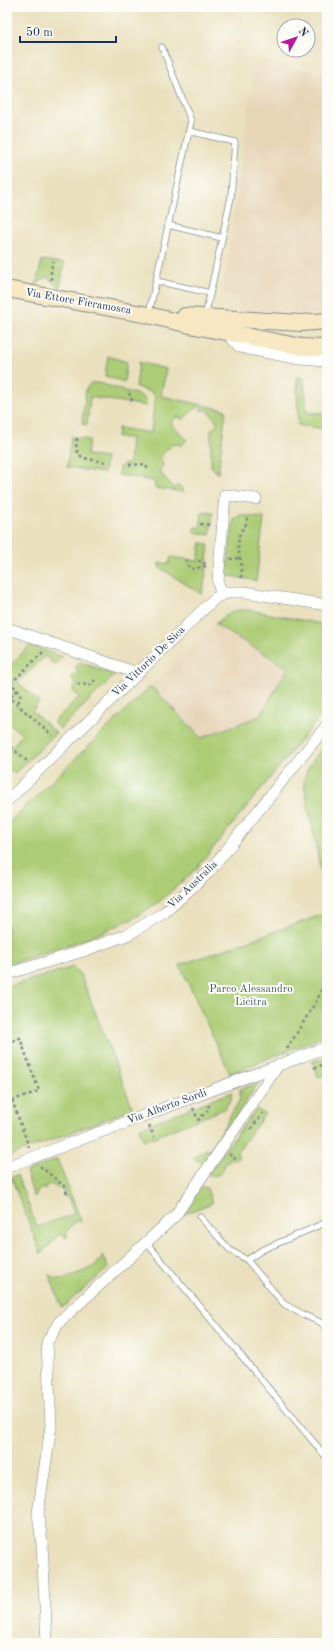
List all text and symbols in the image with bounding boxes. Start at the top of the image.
scale bar [20,18,116,44]
north arrow [276,18,316,58]
text: 50 m [26,26,53,39]
text: N [296,26,310,40]
street label: Via Ettore Fieramosca [24,287,132,317]
street label: Via Vittorio De Sica [111,624,188,699]
street label: Via Australia [166,859,220,911]
park label: Parco Alessandro Licitra [209,984,293,1008]
street label: Via Alberto Sordi [126,1087,208,1127]

